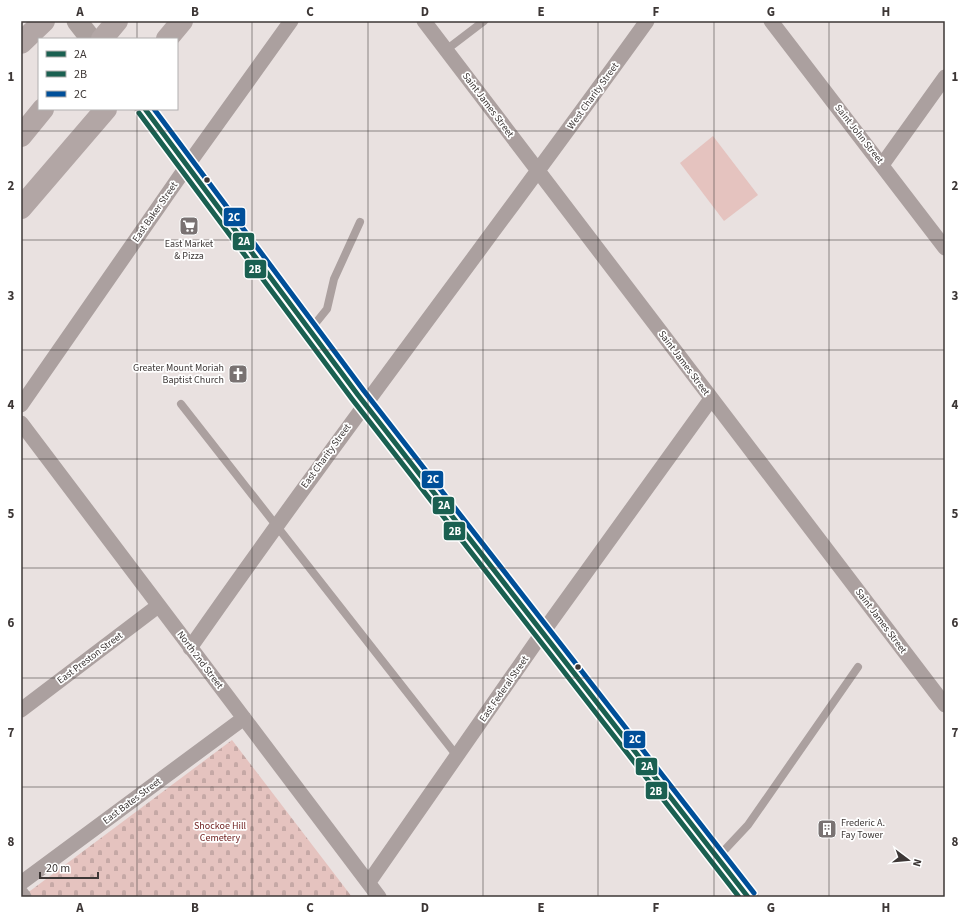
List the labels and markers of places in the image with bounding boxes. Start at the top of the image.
unlabelled marker [202,175,212,185]
supermarket icon: East Market & Pizza [178,215,200,237]
place label: East Market & Pizza [165,237,214,263]
place label: Greater Mount Moriah Baptist Church [133,361,224,387]
church icon: Greater Mount Moriah Baptist Church [227,363,249,385]
unlabelled marker [573,662,583,672]
place label: Frederic A. Fay Tower [841,816,885,842]
building icon: Frederic A. Fay Tower [816,818,838,840]

